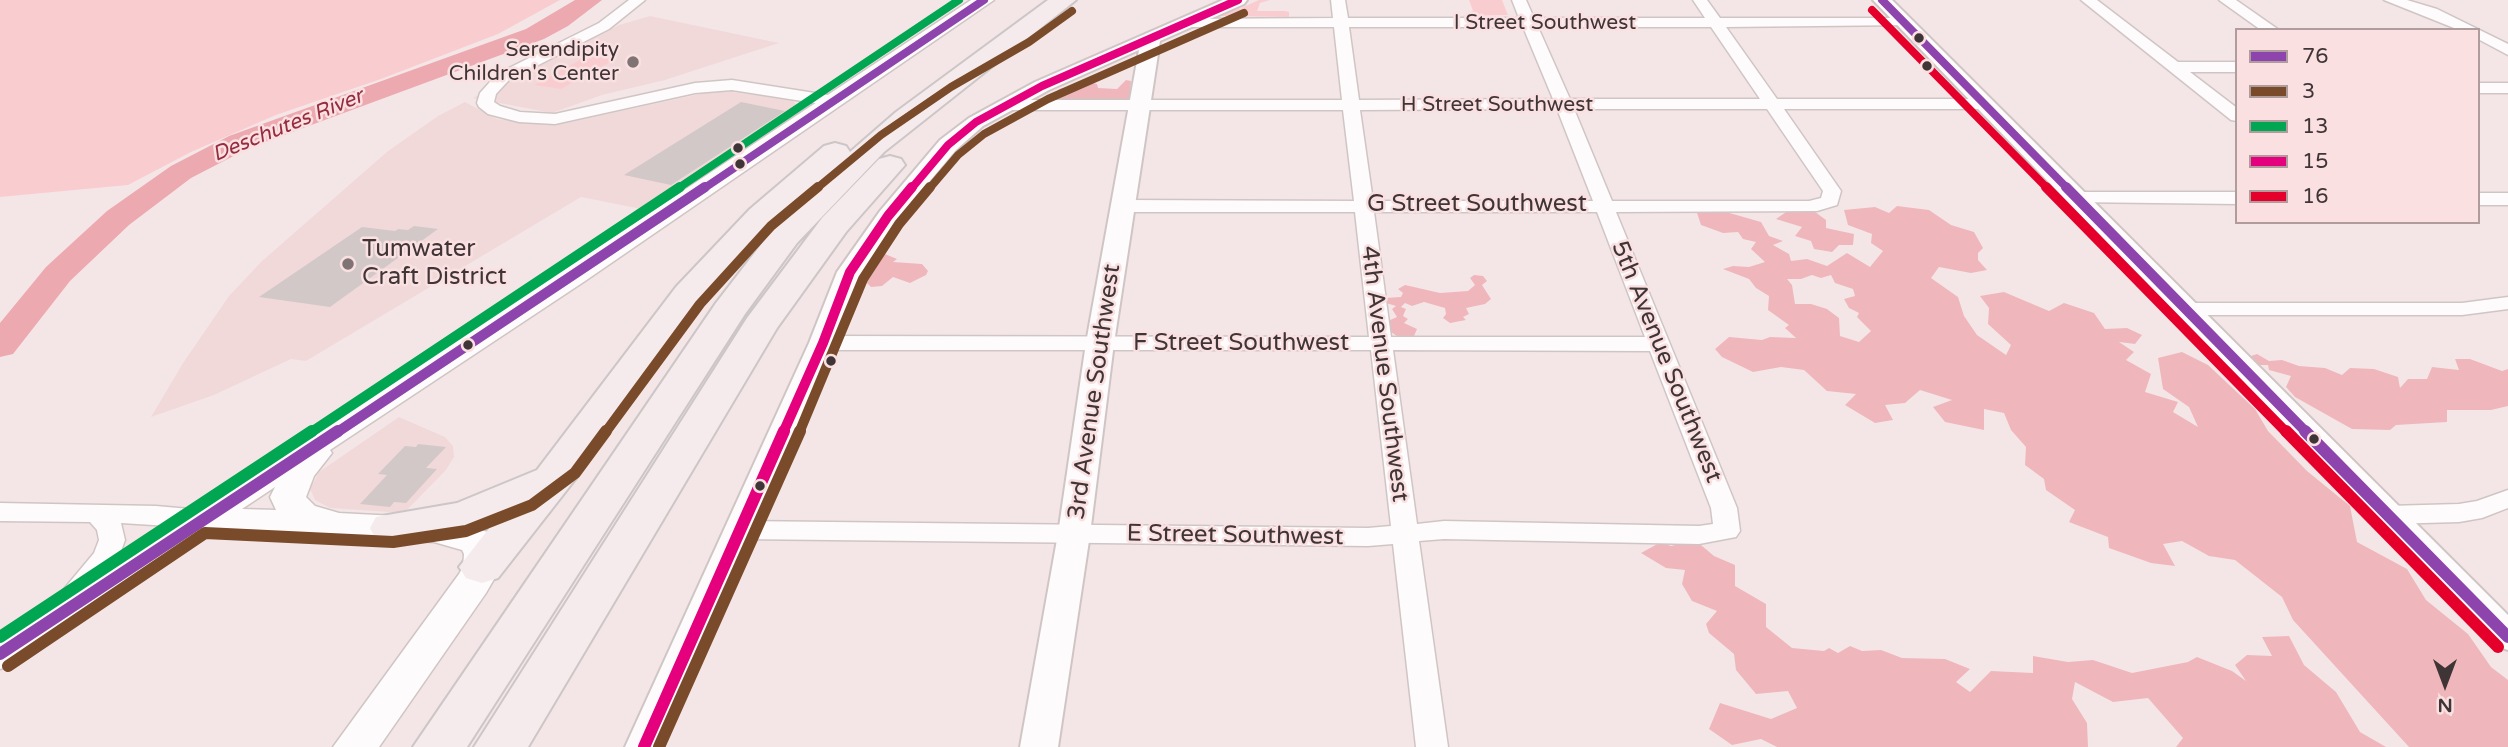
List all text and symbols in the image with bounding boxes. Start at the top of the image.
street label: I Street Southwest [1454,10,1636,36]
legend [2235,28,2480,224]
unlabelled marker [1912,31,1926,45]
place label: Serendipity Children's Center [449,37,619,87]
text: 76 [2302,44,2328,69]
marker: Serendipity Children's Center [625,54,641,70]
unlabelled marker [1920,59,1934,73]
text: 3 [2302,79,2315,104]
water label: Deschutes River [209,84,367,168]
street label: H Street Southwest [1401,92,1593,118]
text: 13 [2302,114,2328,139]
unlabelled marker [731,141,745,155]
text: 15 [2302,149,2328,174]
unlabelled marker [733,157,747,171]
text: 16 [2302,184,2328,209]
street label: G Street Southwest [1367,191,1587,219]
place label: Tumwater Craft District [362,236,507,292]
street label: 5th Avenue Southwest [1604,237,1728,487]
street label: 4th Avenue Southwest [1354,244,1414,504]
marker: Tumwater Craft District [340,256,356,272]
street label: 3rd Avenue Southwest [1063,262,1127,522]
street label: F Street Southwest [1133,330,1349,358]
unlabelled marker [461,338,475,352]
unlabelled marker [824,354,838,368]
unlabelled marker [2307,432,2321,446]
unlabelled marker [753,479,767,493]
street label: E Street Southwest [1126,520,1344,552]
north arrow [2410,649,2480,719]
text: N [2437,694,2453,716]

